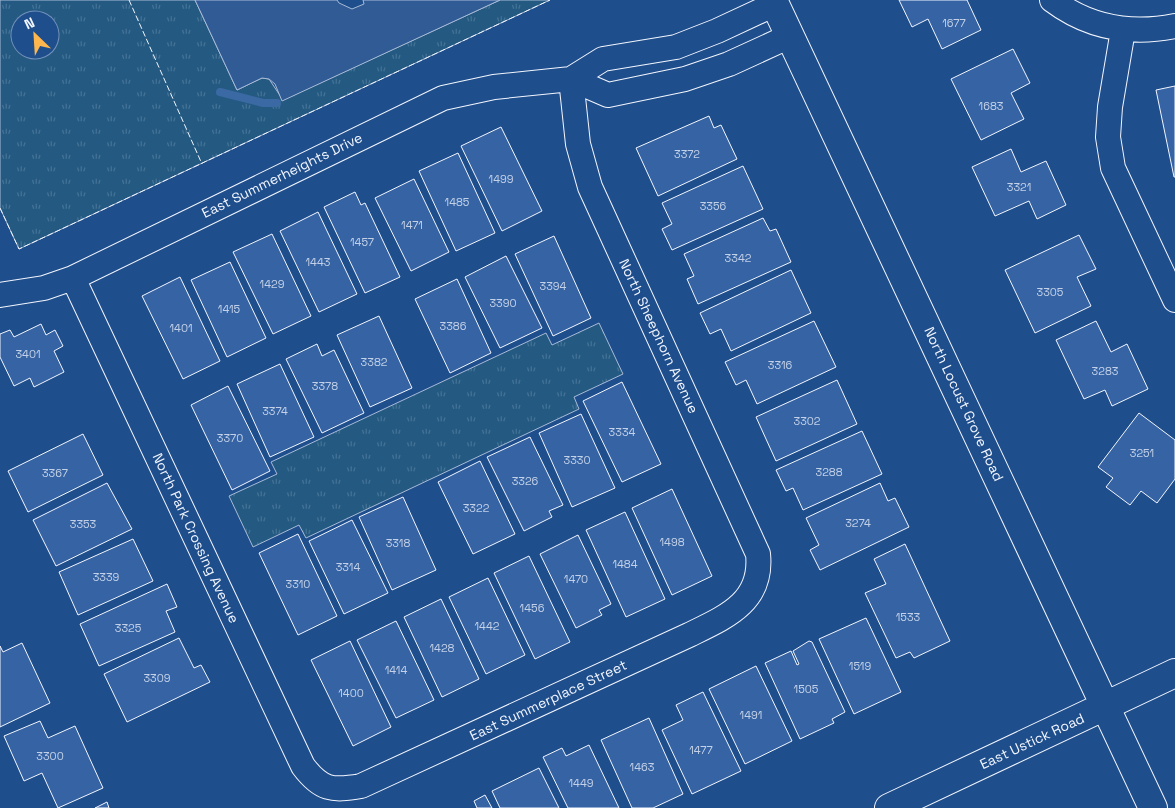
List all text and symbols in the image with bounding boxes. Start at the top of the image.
north arrow [10,10,60,60]
text: N [21,13,38,33]
house number: 1677 [942,16,966,30]
house number: 1683 [979,99,1004,113]
street label: East Summerheights Drive [199,128,365,222]
house number: 3372 [674,147,700,161]
house number: 1499 [489,172,514,186]
house number: 3321 [1007,180,1031,194]
house number: 1485 [445,195,470,209]
house number: 3356 [700,199,727,213]
house number: 1471 [401,218,423,232]
house number: 1457 [350,235,374,249]
house number: 3342 [725,251,752,265]
house number: 1443 [306,255,331,269]
street label: North Sheephorn Avenue [615,256,703,416]
house number: 1429 [260,277,285,291]
house number: 3394 [540,279,567,293]
house number: 3305 [1037,285,1064,299]
house number: 3390 [489,296,517,310]
house number: 1415 [218,302,241,316]
house number: 3386 [440,319,467,333]
house number: 1401 [169,321,193,335]
street label: North Locust Grove Road [920,324,1008,484]
house number: 3401 [15,347,41,361]
house number: 3382 [361,355,388,369]
house number: 3316 [768,358,792,372]
house number: 3283 [1092,364,1119,378]
house number: 3378 [312,379,338,393]
house number: 3374 [262,404,288,418]
house number: 3302 [794,414,821,428]
house number: 3334 [609,425,636,439]
house number: 3370 [217,431,243,445]
house number: 3251 [1130,446,1154,460]
street label: North Park Crossing Avenue [149,450,243,626]
house number: 3330 [564,453,590,467]
house number: 3288 [816,465,843,479]
house number: 3367 [42,466,68,480]
house number: 3326 [512,474,539,488]
house number: 3322 [463,501,490,515]
house number: 3274 [845,516,871,530]
house number: 3353 [70,517,97,531]
house number: 1498 [659,535,685,549]
house number: 3318 [386,536,410,550]
house number: 1484 [612,557,638,571]
house number: 3314 [336,560,360,574]
house number: 3339 [93,570,120,584]
house number: 1470 [564,572,588,586]
house number: 3310 [286,577,310,591]
house number: 1456 [520,601,545,615]
house number: 1533 [896,610,921,624]
house number: 1442 [475,619,500,633]
house number: 3325 [115,621,142,635]
house number: 1428 [430,641,455,655]
street label: East Summerplace Street [467,656,629,744]
house number: 1519 [849,659,871,673]
house number: 1414 [385,663,407,677]
house number: 3309 [143,671,171,685]
house number: 1505 [794,682,819,696]
house number: 1400 [338,686,364,700]
house number: 1491 [740,708,762,722]
street label: East Ustick Road [977,709,1087,773]
house number: 1477 [689,743,713,757]
house number: 3300 [36,749,64,763]
house number: 1463 [630,760,655,774]
house number: 1449 [568,776,594,790]

